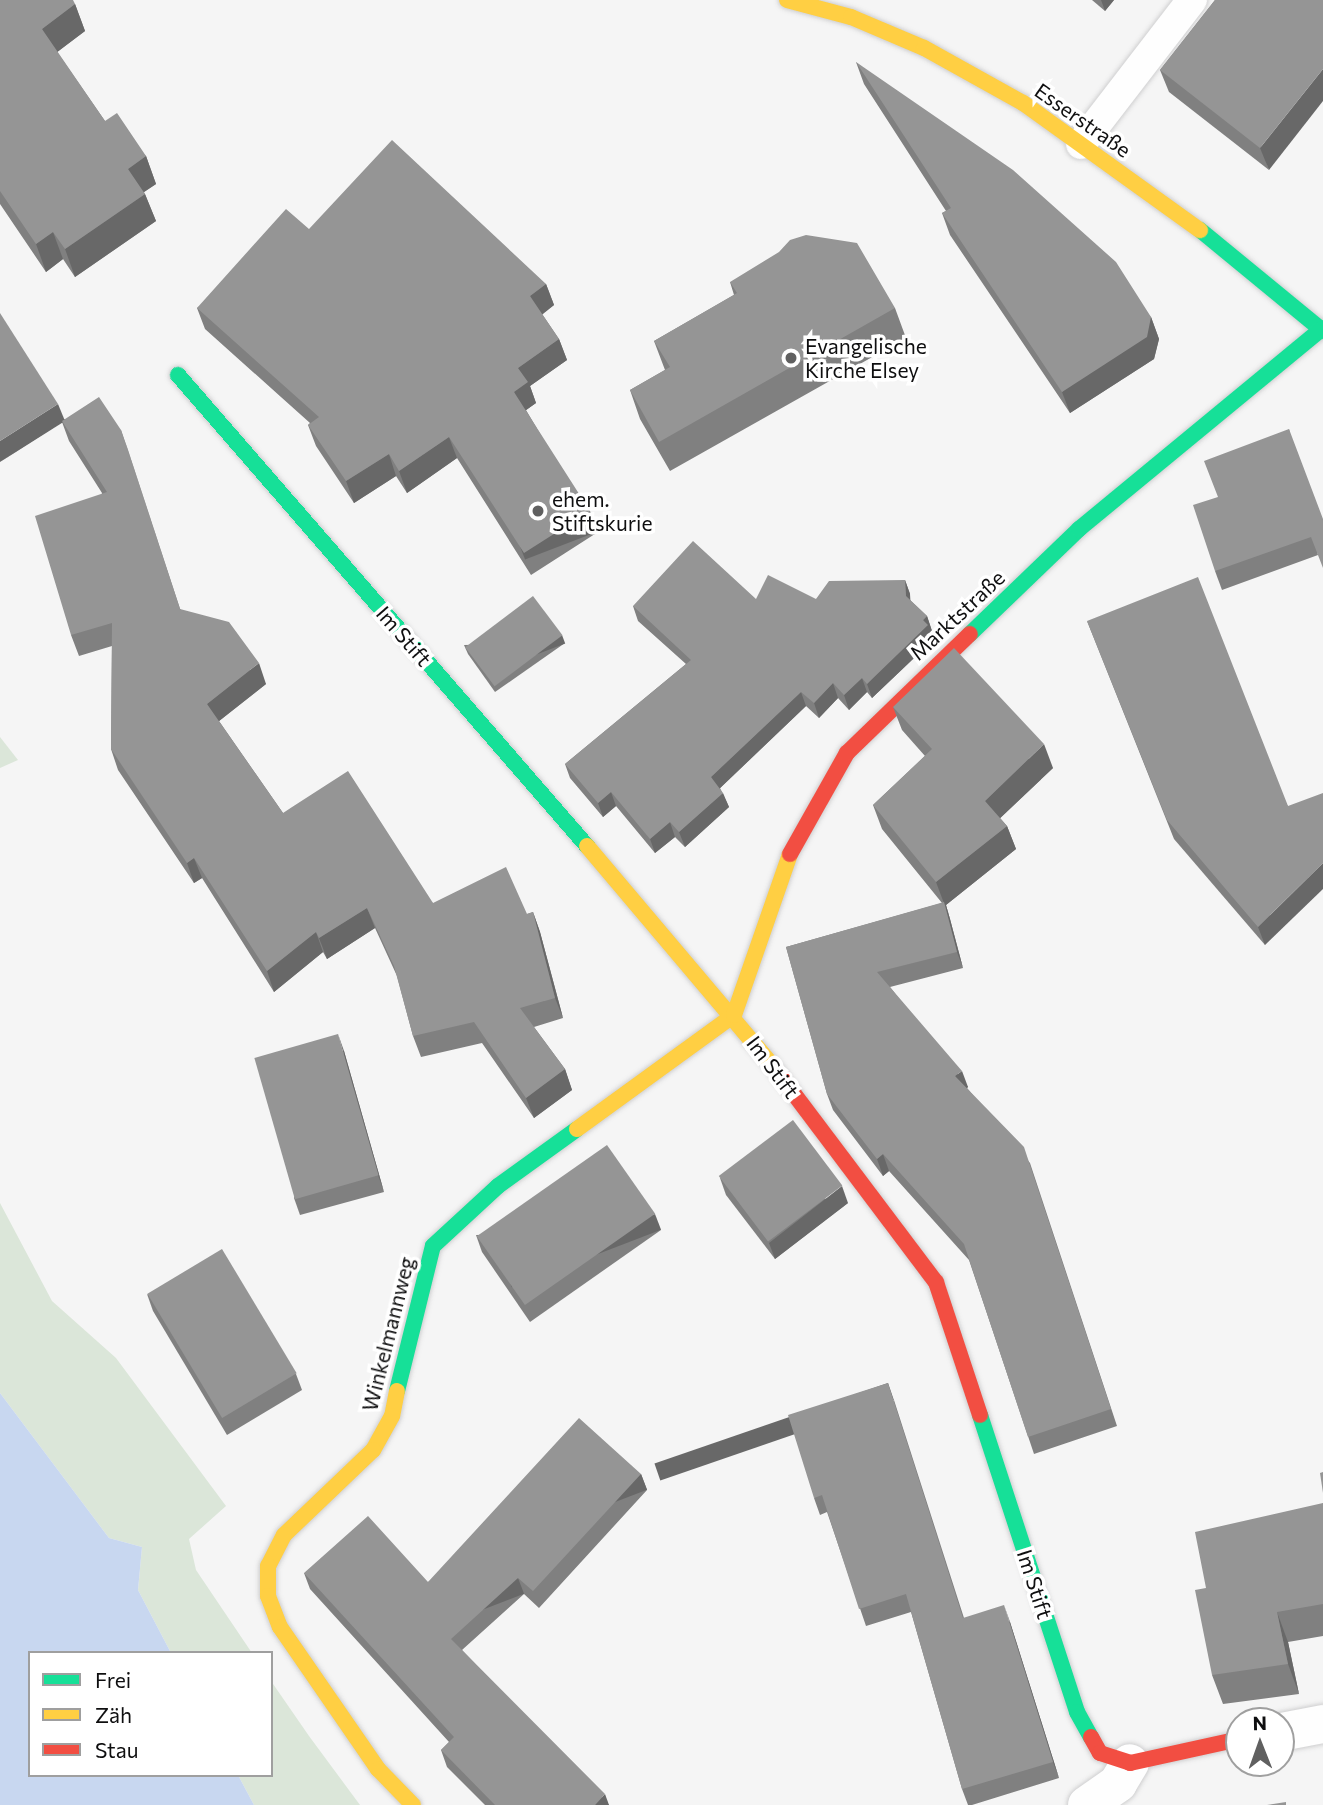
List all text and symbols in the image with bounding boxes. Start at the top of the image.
street label: Esserstraße [1030,78,1136,162]
place label: Evangelische Kirche Elsey [805,333,927,383]
marker: Evangelische Kirche Elsey [783,350,799,366]
place label: ehem. Stiftskurie [552,486,653,536]
marker: ehem. Stiftskurie [530,503,546,519]
street label: Marktstraße [904,565,1010,665]
street label: Im Stift [371,601,437,671]
street label: Im Stift [742,1031,804,1103]
street label: Winkelmannweg [357,1254,419,1414]
street label: Im Stift [1012,1546,1058,1622]
legend [28,1651,273,1777]
text: Frei [95,1667,131,1692]
text: Zäh [95,1702,132,1727]
north arrow [1225,1707,1295,1777]
text: N [1252,1711,1267,1734]
text: Stau [95,1737,138,1762]

